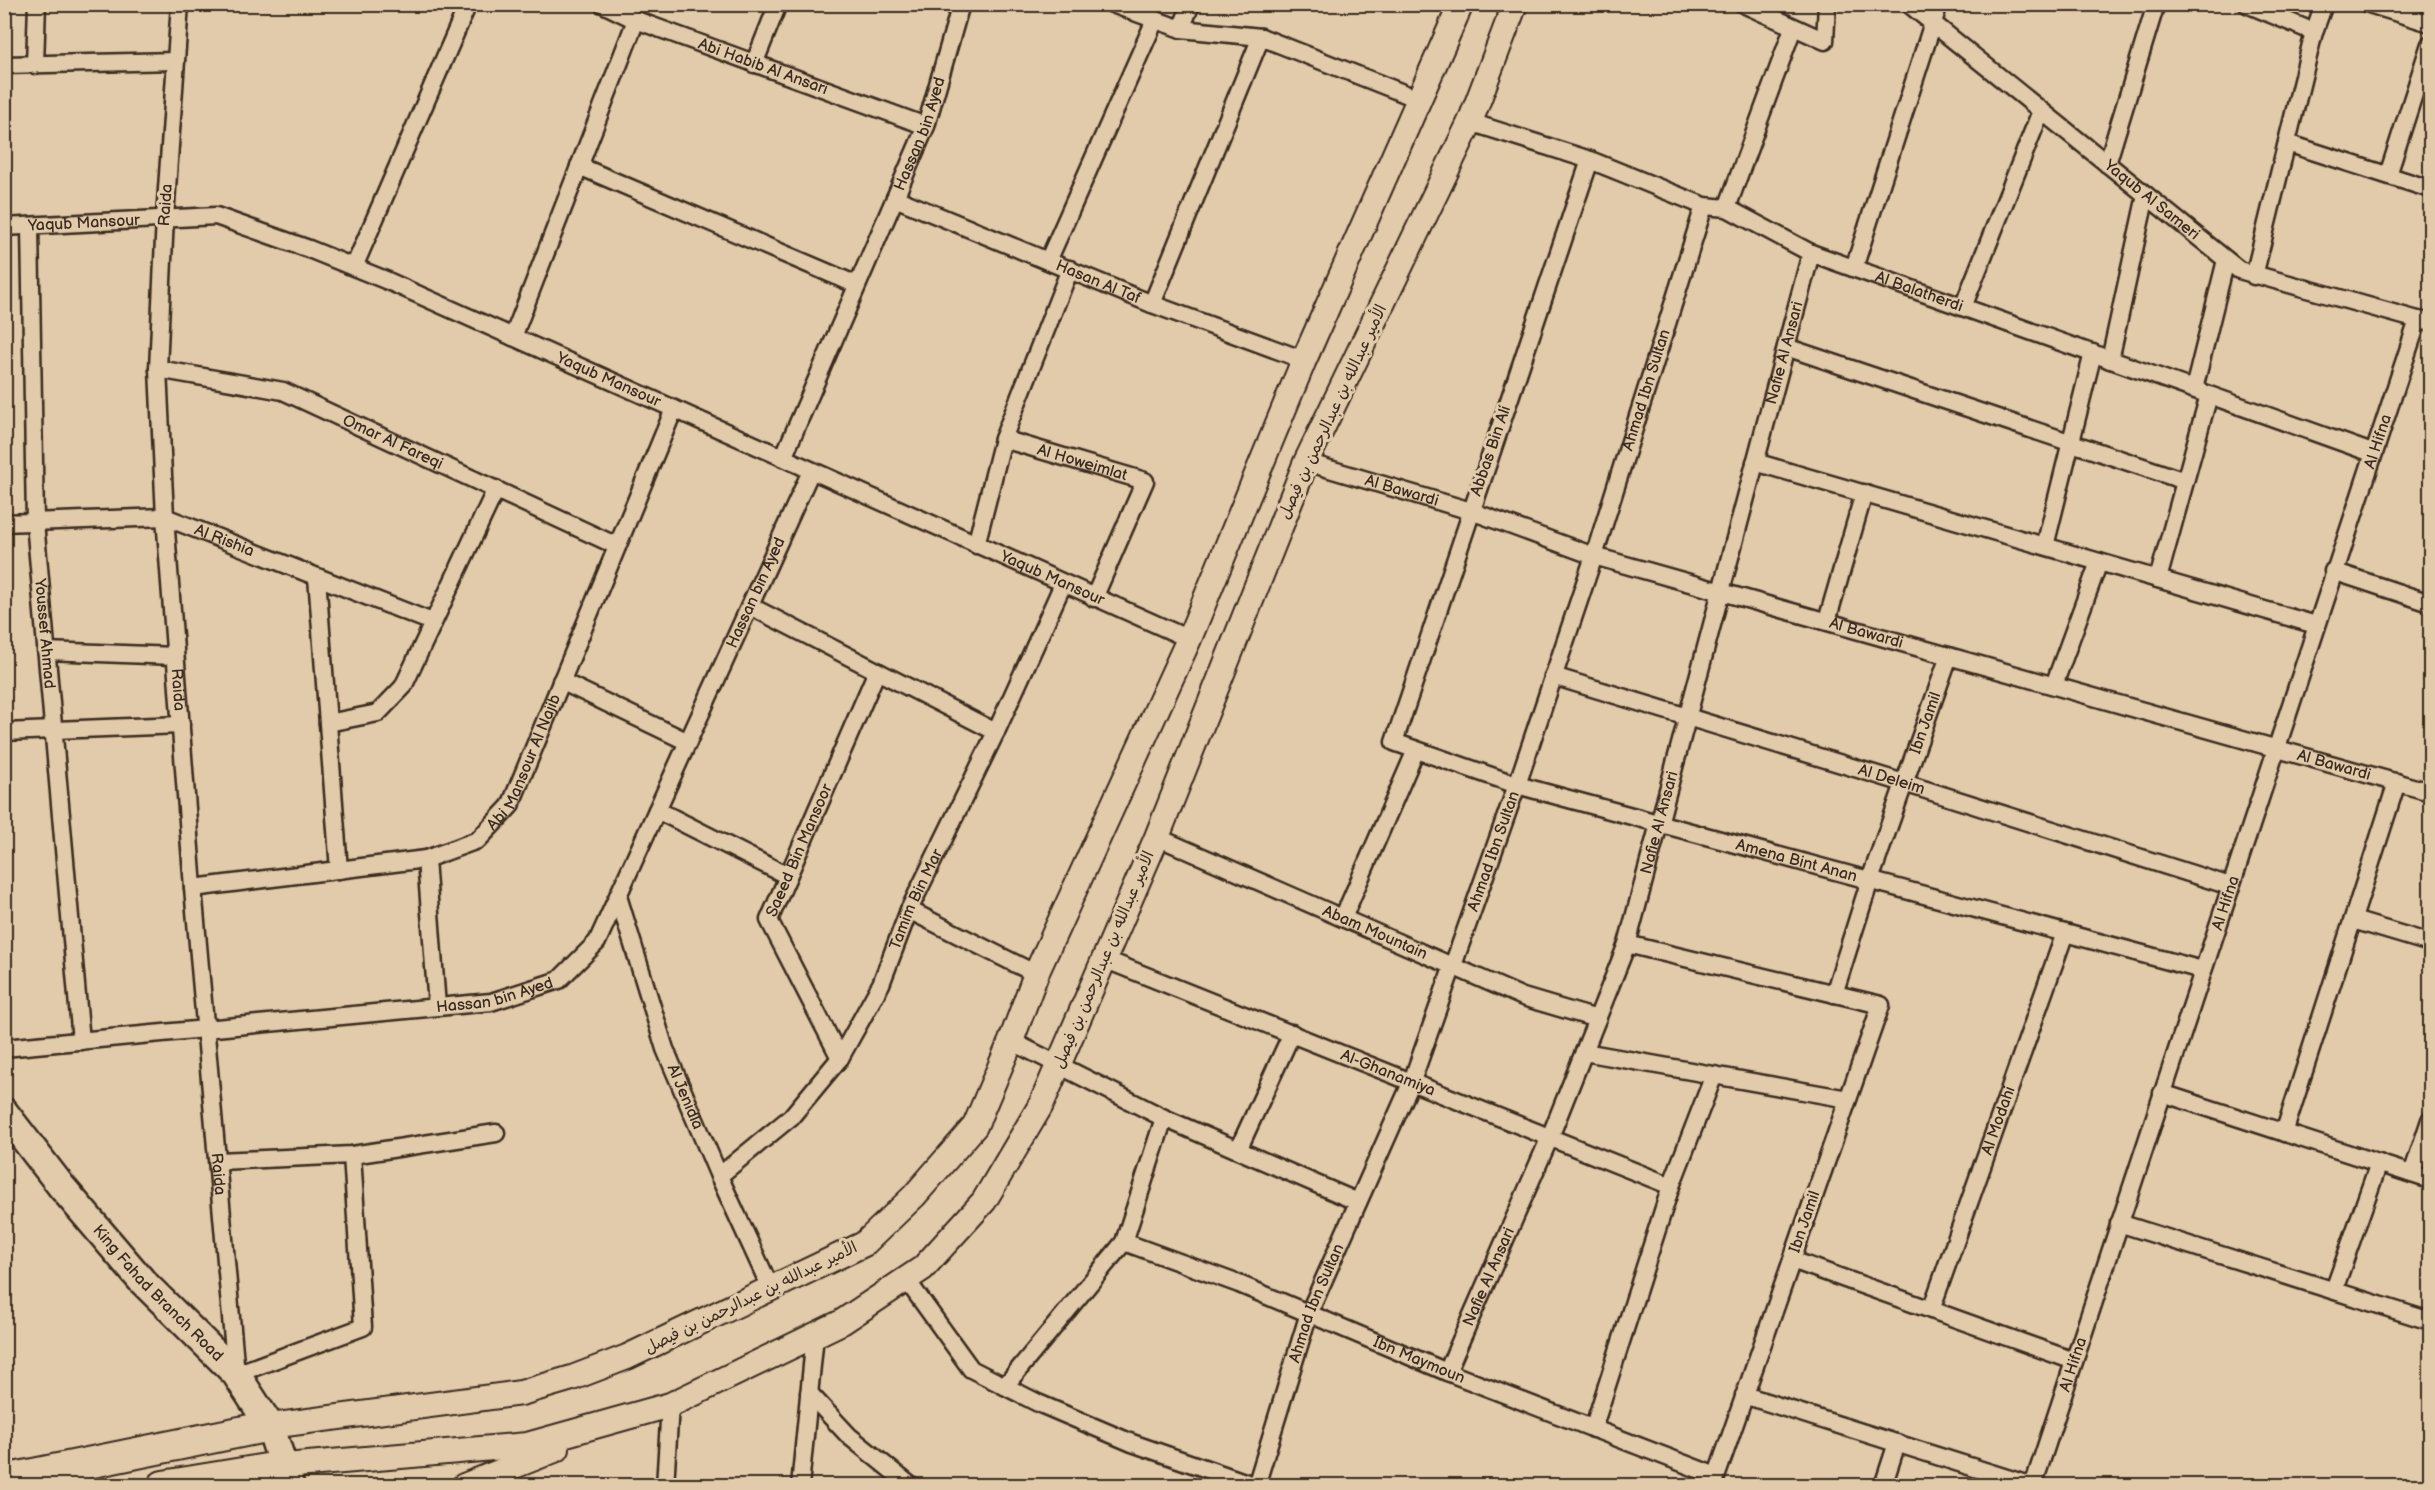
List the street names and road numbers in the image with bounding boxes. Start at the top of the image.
street label: Abi Habib Al Ansari [696,34,831,99]
street label: Hassan bin Ayed [890,75,949,193]
street label: Yaqub Al Sameri [2100,155,2203,244]
street label: Raida [155,183,177,227]
street label: Yaqub Mansour [26,210,141,235]
street label: Hasan Al Taf [1053,256,1144,308]
street label: Al Balatherdi [1873,267,1966,316]
street label: Nafie Al Ansari [1762,299,1807,407]
street label: الأمير عبدالله بن عبدالرحمن بن فيصل [1273,301,1391,522]
street label: Ahmad Ibn Sultan [1618,327,1674,453]
street label: Yaqub Mansour [553,348,664,411]
street label: Abbas Bin Ali [1467,403,1515,499]
street label: Omar Al Fareqi [340,411,446,473]
street label: Al Hifna [2360,412,2396,471]
street label: Al Howeimlat [1035,440,1130,485]
street label: Al Bawardi [1363,471,1441,510]
street label: Al Rishia [192,520,257,561]
street label: Hassan bin Ayed [722,534,789,651]
street label: Yaqub Mansour [996,546,1108,610]
street label: Youssef Ahmad [30,577,59,689]
street label: Al Bawardi [1827,613,1905,652]
street label: Raida [167,668,189,712]
street label: Ibn Jamil [1906,690,1945,756]
street label: Abi Mansour Al Najib [483,691,565,834]
street label: Al Bawardi [2295,745,2373,784]
street label: Al Deleim [1856,760,1927,798]
street label: Nafie Al Ansari [1637,769,1682,876]
street label: Saeed Bin Mansoor [762,781,836,920]
street label: Ahmad Ibn Sultan [1463,789,1524,914]
street label: Amena Bint Anan [1734,835,1859,886]
street label: Tamim Bin Mar [885,846,947,952]
street label: الأمير عبدالله بن عبدالرحمن بن فيصل [1048,848,1159,1072]
street label: Al Hifna [2208,873,2243,933]
street label: Abam Mountain [1320,901,1430,964]
street label: Hassan bin Ayed [435,973,555,1017]
street label: Al-Ghanamiya [1338,1045,1438,1100]
street label: Al Jenidla [663,1061,708,1132]
street label: Al Modahi [1977,1084,2019,1157]
street label: Raida [207,1152,230,1196]
street label: Ibn Jamil [1786,1189,1824,1255]
street label: King Fahad Branch Road [89,1221,227,1365]
street label: Nafie Al Ansari [1459,1225,1519,1329]
street label: الأمير عبدالله بن عبدالرحمن بن فيصل [641,1236,860,1358]
street label: Ahmad Ibn Sultan [1285,1241,1348,1365]
street label: Ibn Maymoun [1370,1332,1468,1388]
street label: Al Hifna [2055,1335,2091,1394]

